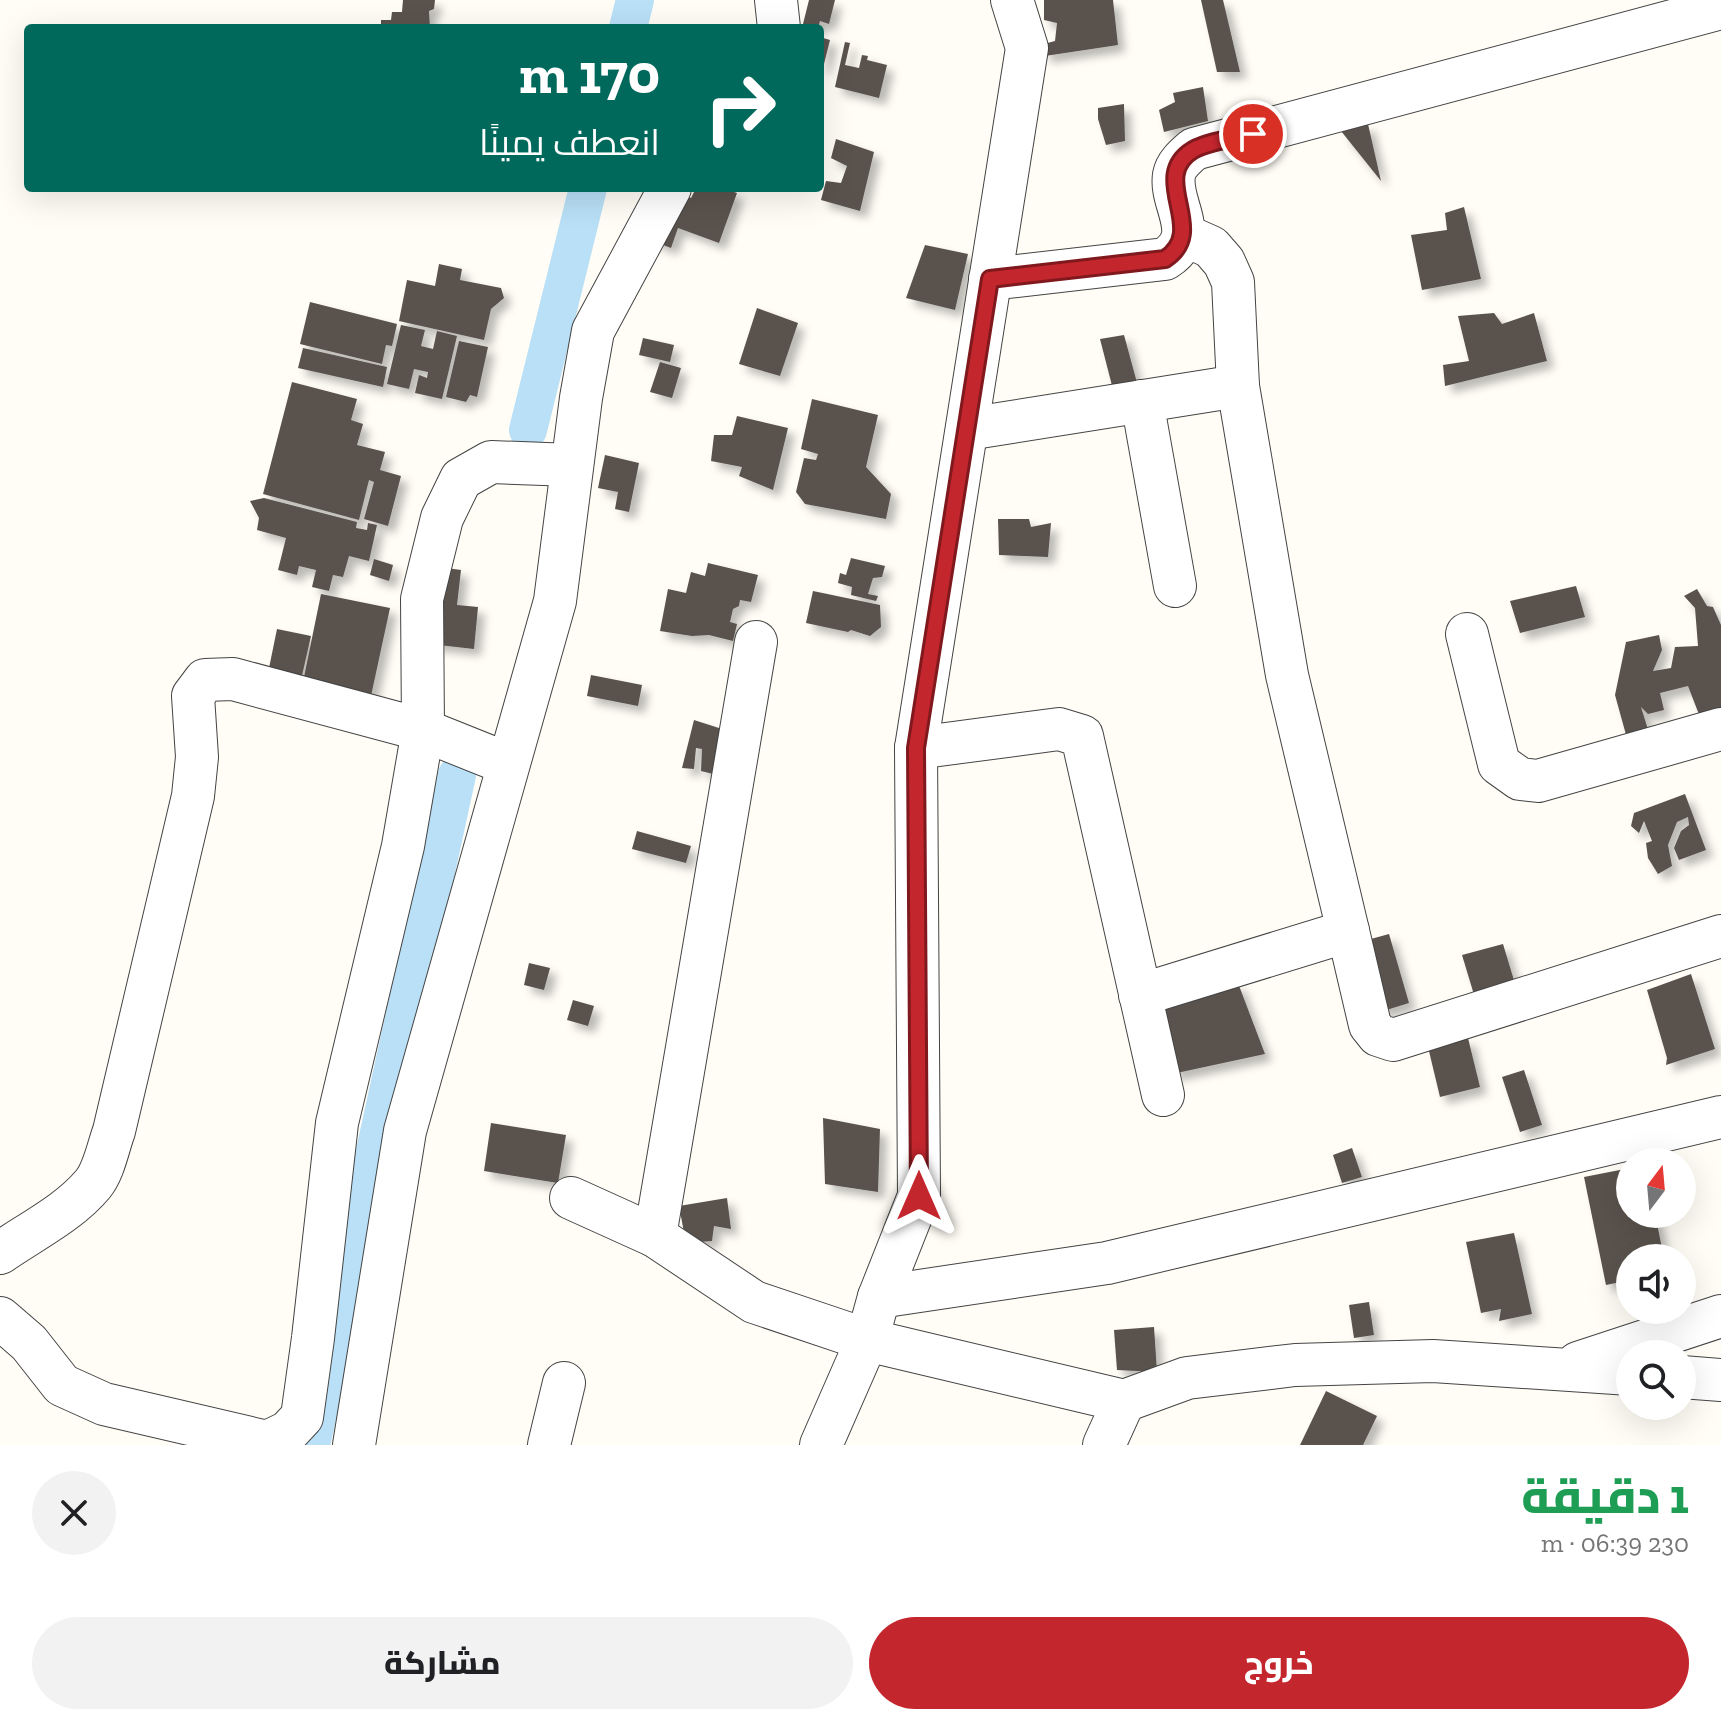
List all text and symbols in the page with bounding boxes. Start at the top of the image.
text: 170 m [519,40,660,107]
icon: right [688,56,792,160]
pin [1219,100,1287,168]
icon: arrive [1231,112,1275,156]
text: انعطف يمينًا [479,121,660,164]
north arrow [1616,1148,1696,1228]
map controls [1616,1148,1696,1420]
position arrow [877,1154,961,1238]
button: sound [1616,1244,1696,1324]
button: search [1616,1340,1696,1420]
text: 1 دقيقة [1521,1468,1689,1525]
button: close [32,1471,116,1555]
text: 230 m · 06:39 [1541,1527,1689,1559]
button: مشاركة [32,1617,853,1709]
button: خروج [869,1617,1689,1709]

